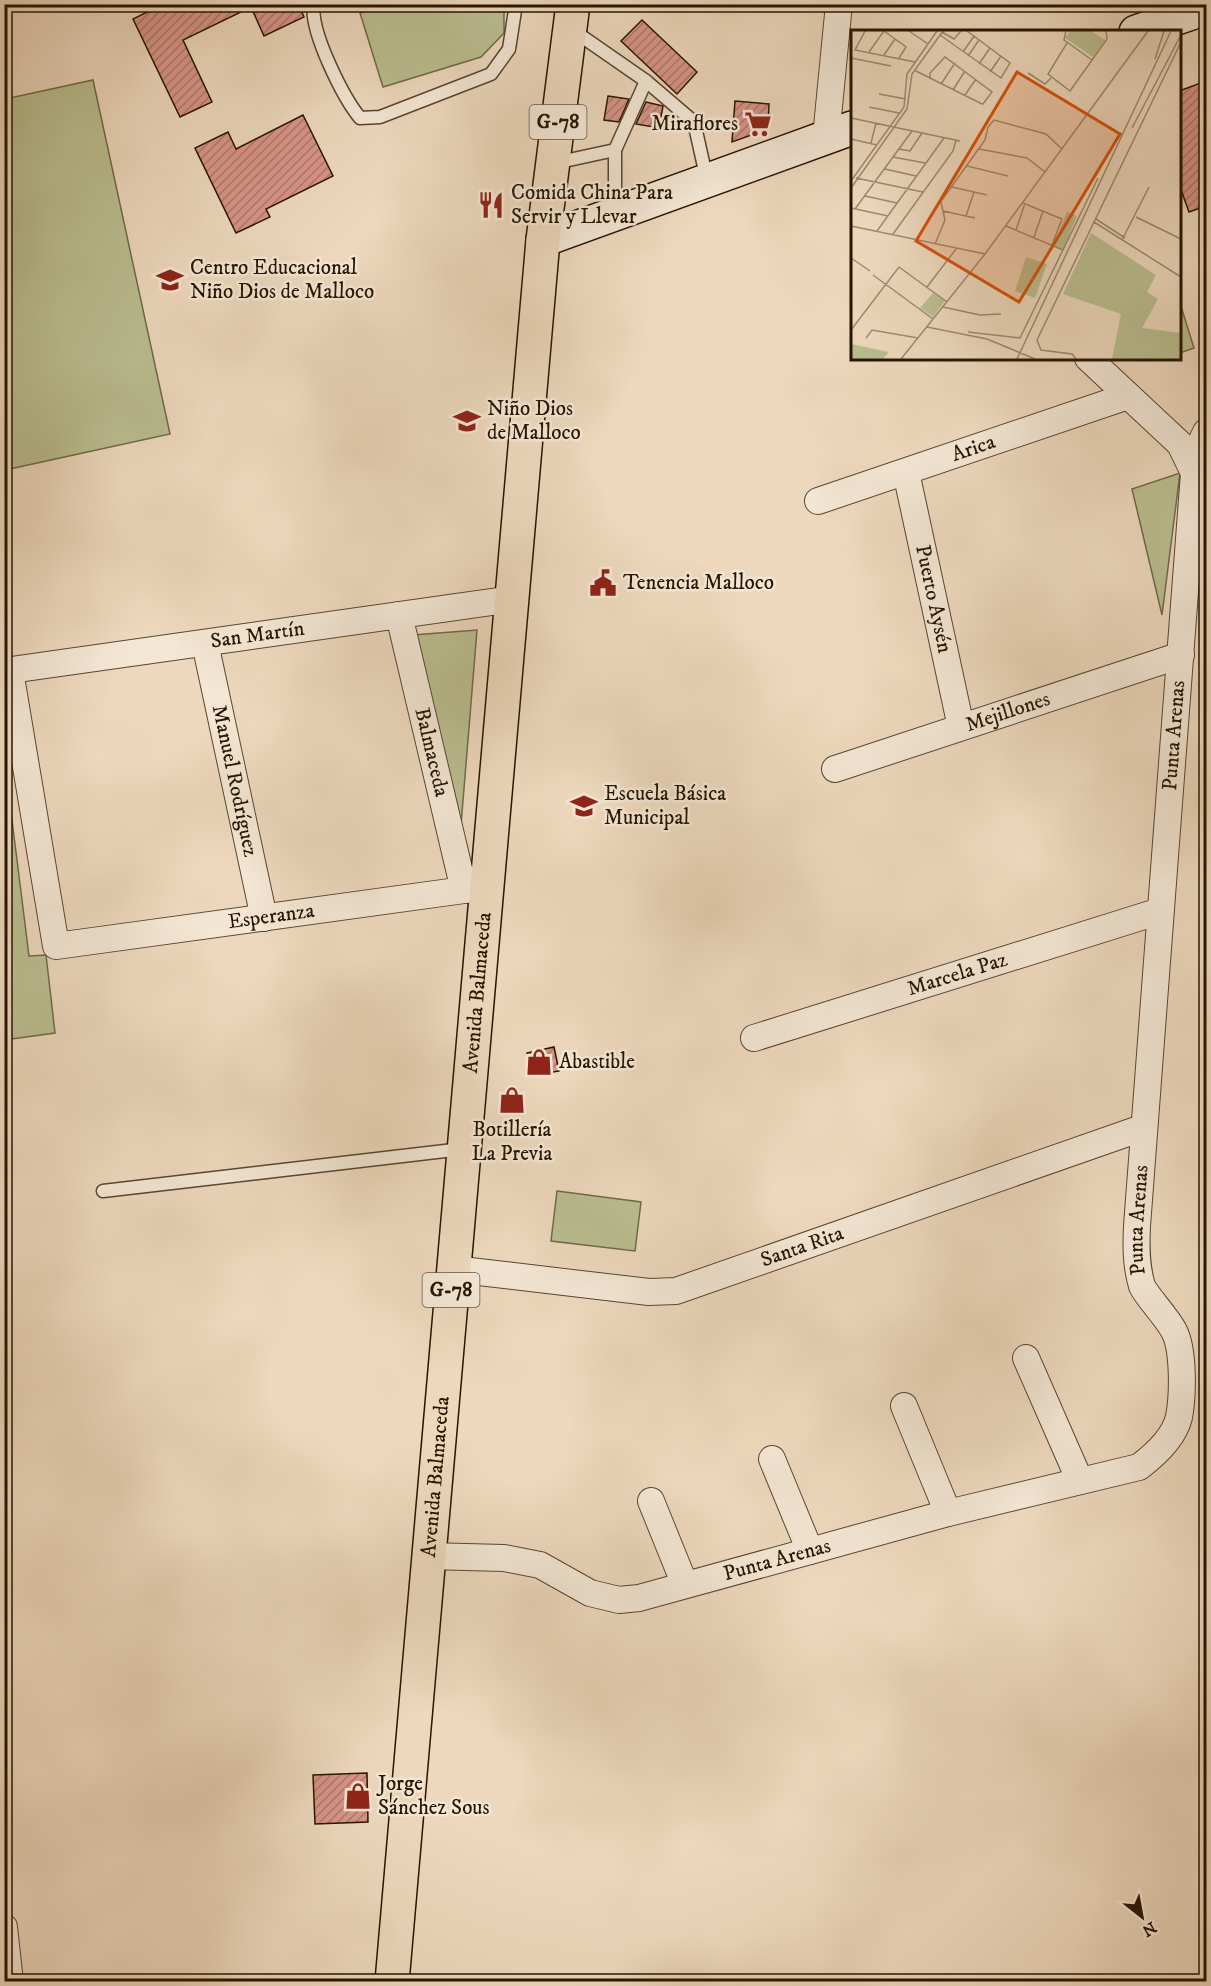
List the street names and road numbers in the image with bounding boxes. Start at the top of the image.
road number: G-78 [530,105,586,139]
street label: Arica [948,429,999,468]
street label: Puerto Aysén [909,543,958,656]
street label: San Martín [209,616,306,655]
street label: Punta Arenas [1157,680,1191,791]
street label: Mejillones [962,686,1053,738]
street label: Manuel Rodríguez [206,703,264,859]
street label: Balmaceda [408,705,454,799]
street label: Esperanza [226,898,316,935]
street label: Avenida Balmaceda [458,911,498,1074]
street label: Marcela Paz [904,947,1011,1002]
street label: Punta Arenas [1123,1164,1155,1277]
street label: Santa Rita [757,1220,847,1273]
road number: G-78 [422,1273,480,1307]
street label: Avenida Balmaceda [416,1395,456,1559]
street label: Punta Arenas [720,1533,834,1587]

